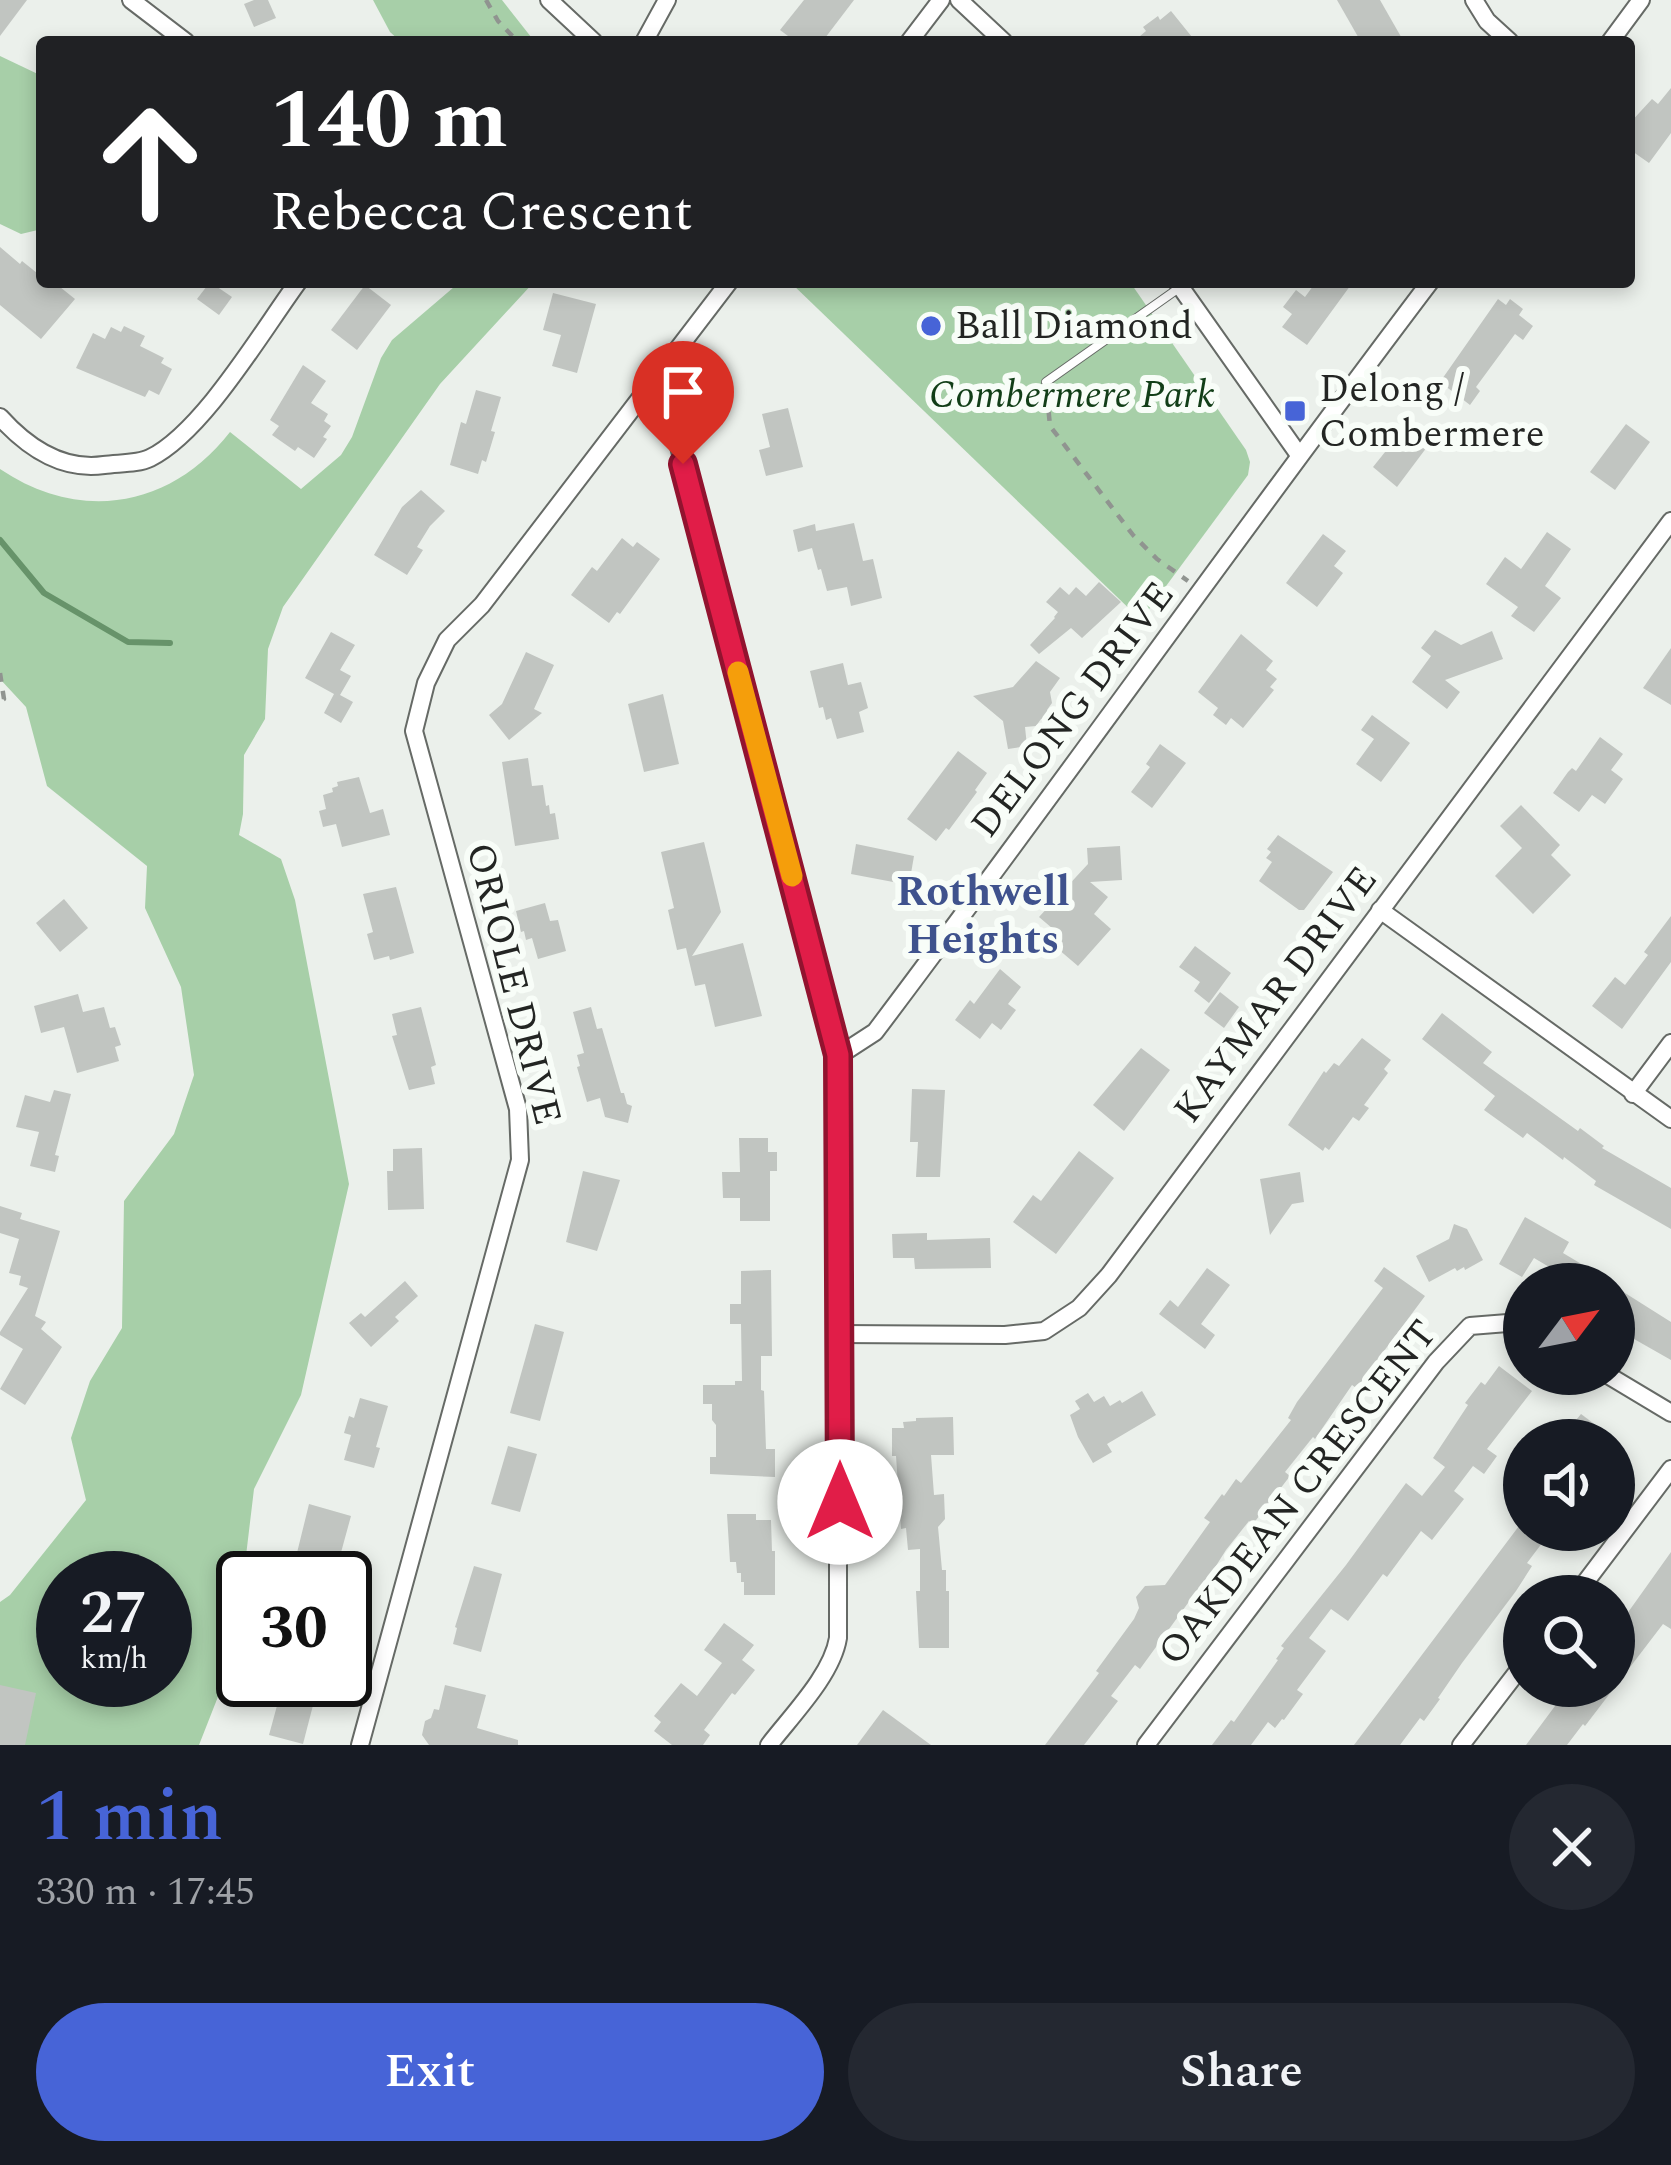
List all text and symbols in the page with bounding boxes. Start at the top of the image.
text: 140 m [270,57,508,185]
icon: ahead [72,84,228,240]
text: Rebecca Crescent [270,172,693,254]
place label: Ball Diamond [955,297,1193,356]
marker: Ball Diamond [918,313,944,339]
pin [632,341,734,464]
icon: arrive [650,359,716,425]
place label: Delong / Combermere [1319,360,1545,464]
park label: Combermere Park [929,366,1215,425]
marker: Delong / Combermere [1282,398,1308,424]
street label: DELONG DRIVE [957,569,1189,851]
street label: ORIOLE DRIVE [449,837,577,1131]
street label: KAYMAR DRIVE [1160,854,1392,1136]
district label: Rothwell Heights [896,861,1070,972]
north arrow [1503,1263,1635,1395]
map controls [1503,1263,1635,1707]
street label: OAKDEAN CRESCENT [1144,1307,1452,1679]
button: sound [1503,1419,1635,1551]
position arrow [777,1439,903,1565]
speed limit sign: 30 [216,1551,372,1707]
text: 27 [80,1568,148,1660]
button: search [1503,1575,1635,1707]
text: km/h [80,1636,148,1682]
text: 1 min [36,1763,223,1872]
button: close [1509,1784,1635,1910]
text: 330 m · 17:45 [36,1863,255,1922]
button: Exit [36,2003,824,2141]
button: Share [848,2003,1635,2141]

